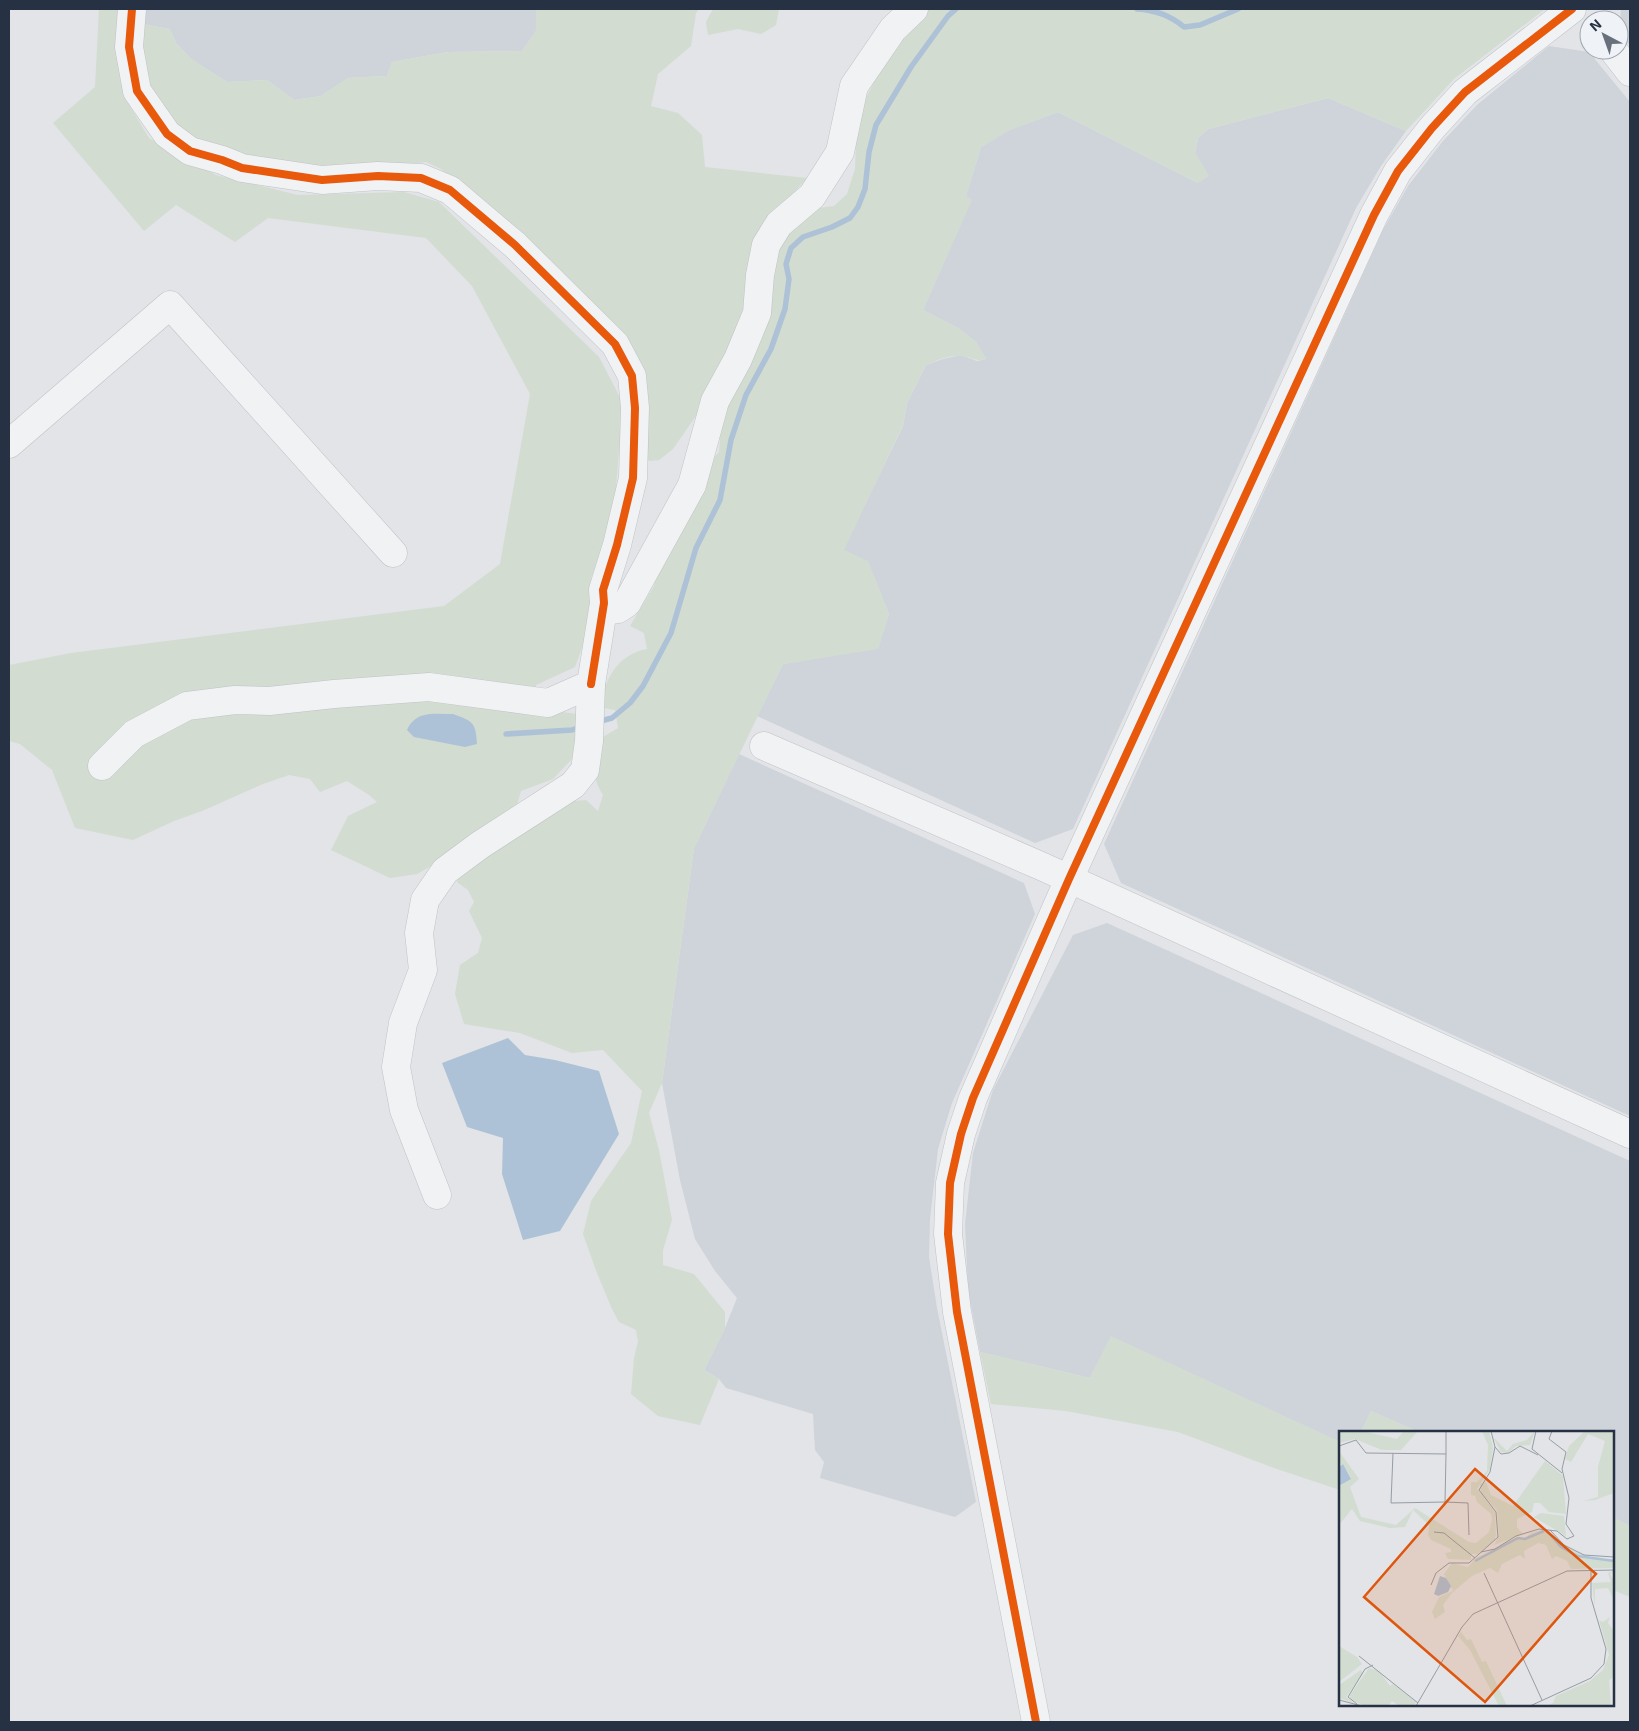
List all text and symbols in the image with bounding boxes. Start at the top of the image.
north arrow [1579,10,1629,60]
text: N [1586,15,1605,35]
inset map [1339,1431,1614,1706]

